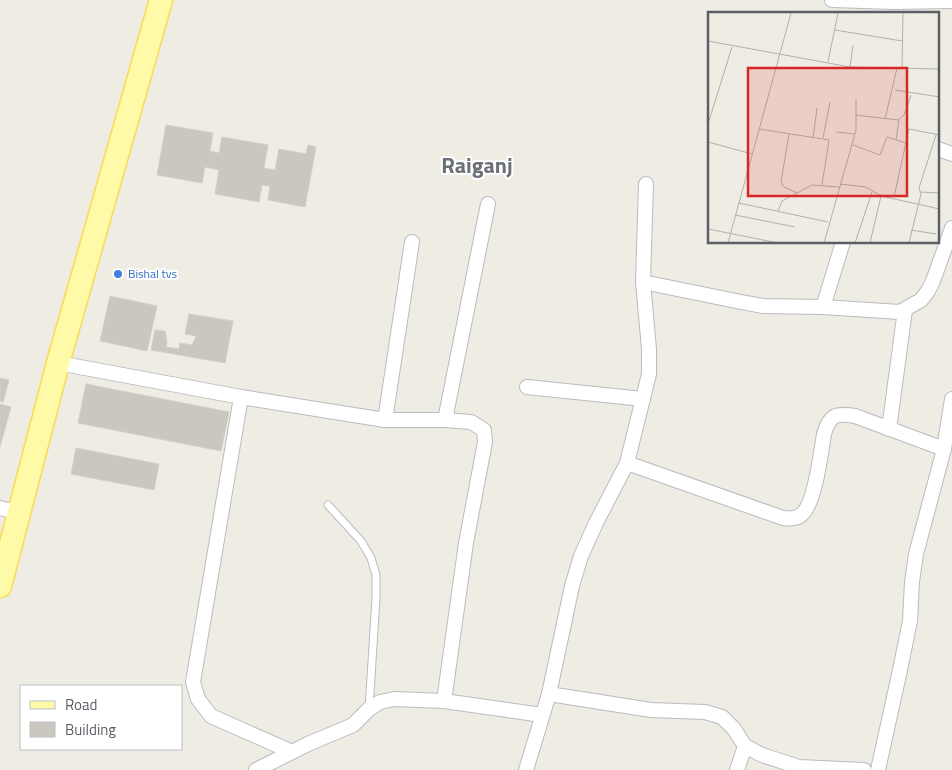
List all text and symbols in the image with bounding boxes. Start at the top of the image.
inset map [708,12,940,244]
district label: Raiganj [441,148,513,182]
place label: Bishal tvs [128,264,177,283]
marker: Bishal tvs [112,268,124,280]
legend [20,685,182,750]
text: Road [65,693,97,716]
text: Building [65,718,116,741]

